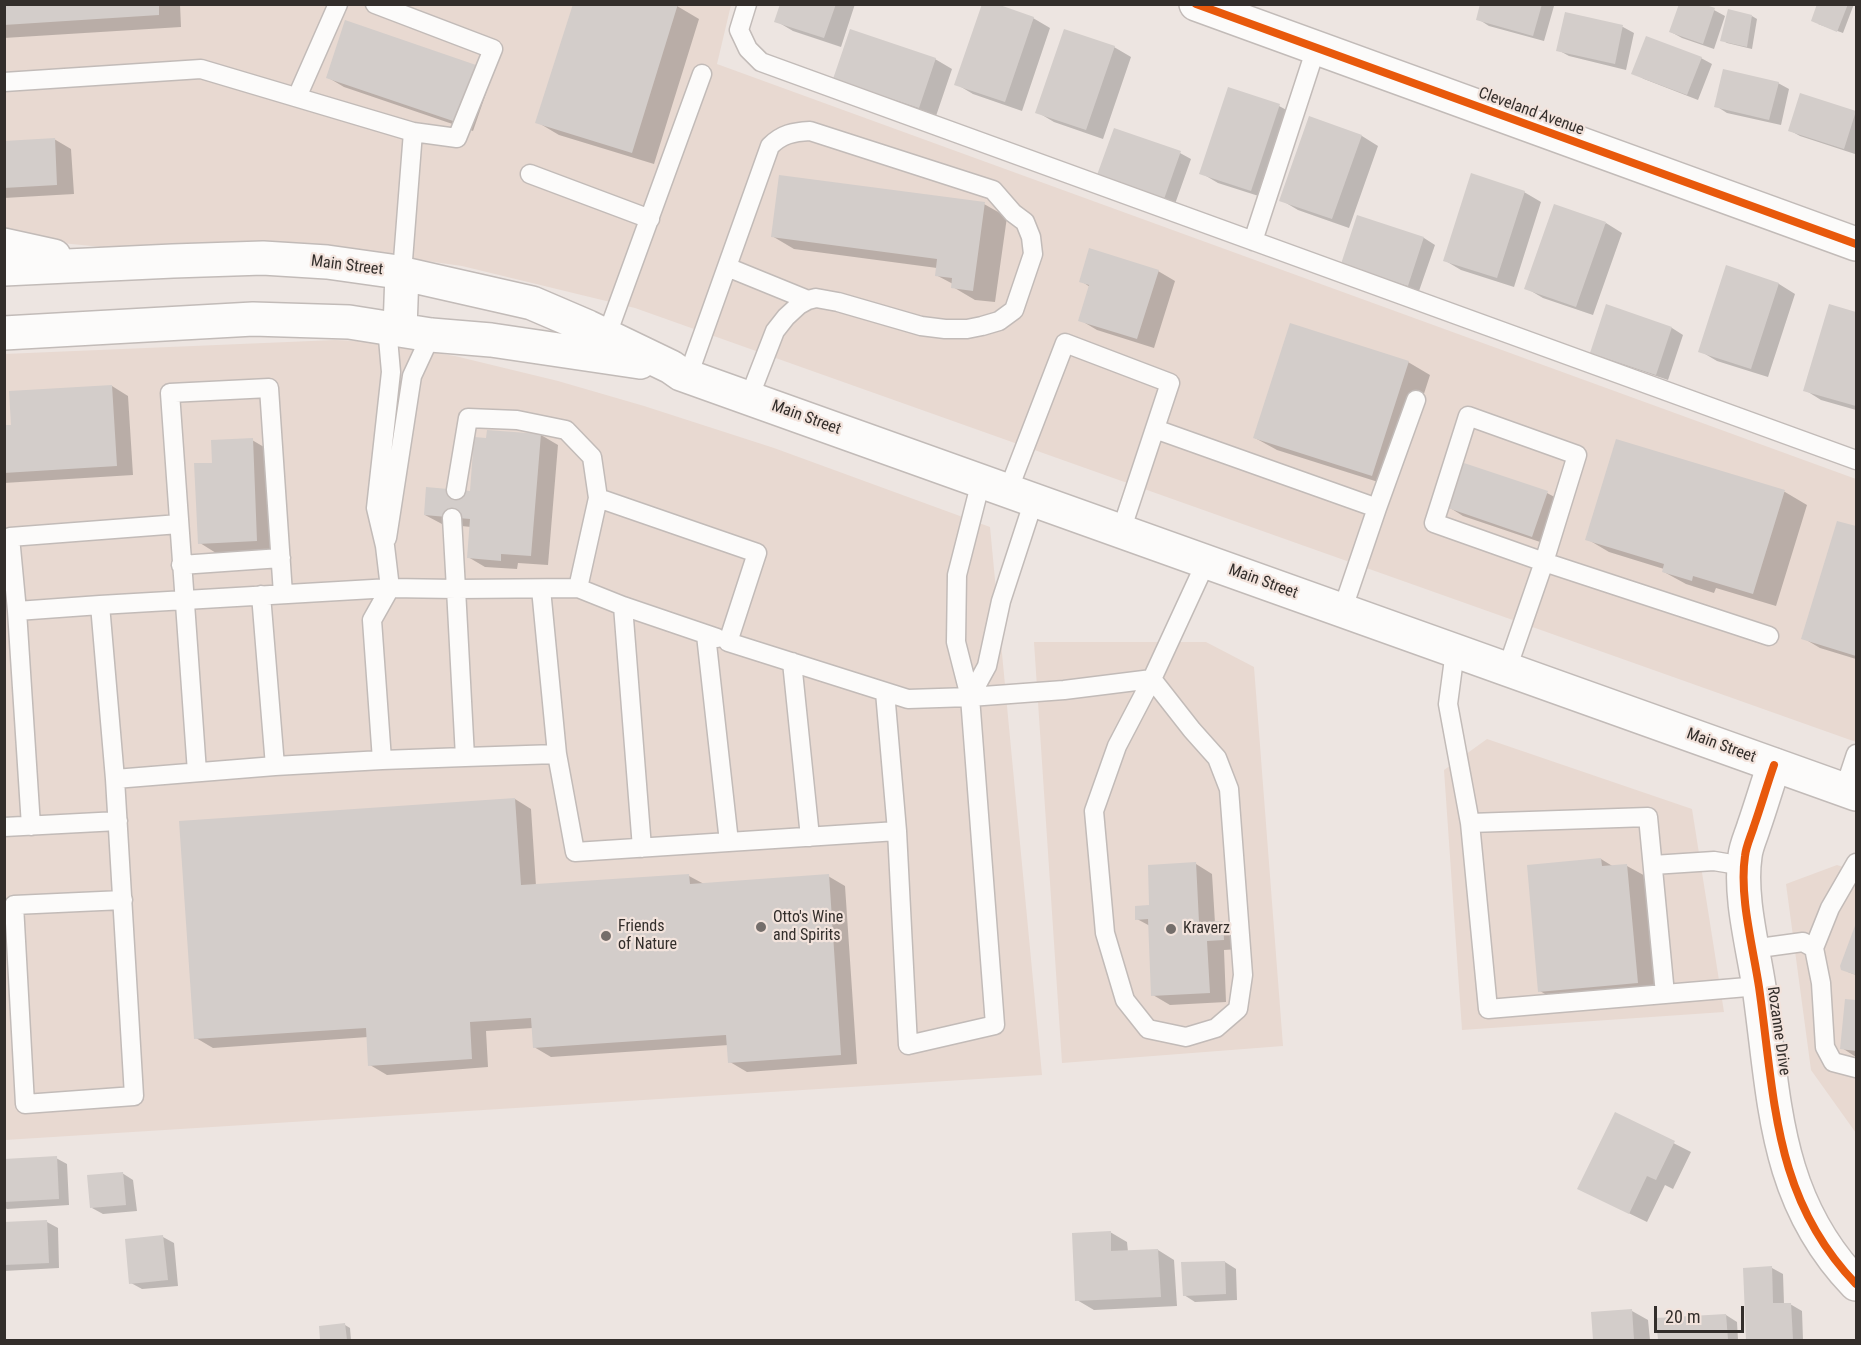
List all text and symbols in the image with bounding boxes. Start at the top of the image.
street label: Cleveland Avenue [1475,84,1587,140]
street label: Main Street [310,252,384,280]
street label: Main Street [769,397,843,439]
street label: Main Street [1226,561,1300,603]
street label: Main Street [1684,725,1758,767]
place label: Otto's Wine and Spirits [773,908,843,946]
place label: Friends of Nature [618,917,677,955]
place label: Kraverz [1183,919,1230,939]
marker: Otto's Wine and Spirits [754,920,768,934]
marker: Kraverz [1164,922,1178,936]
marker: Friends of Nature [599,929,613,943]
street label: Rozanne Drive [1762,985,1794,1077]
scale bar [1657,1294,1747,1332]
text: 20 m [1665,1306,1700,1327]

